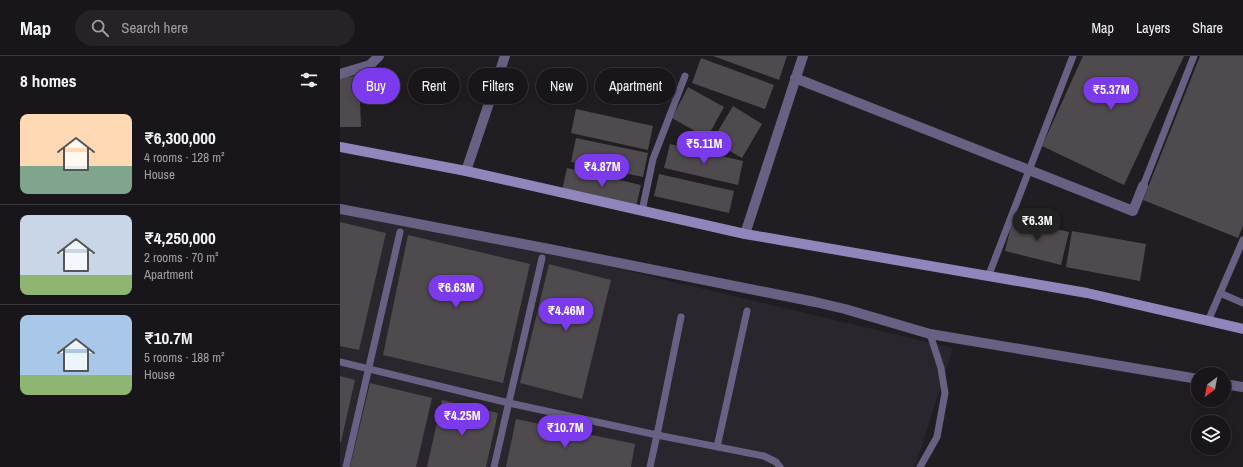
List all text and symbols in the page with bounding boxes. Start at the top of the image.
search box [75,10,355,46]
text: Map [20,15,51,41]
icon: search [89,17,111,39]
text: Search here [121,17,188,38]
text: Map [1092,19,1114,37]
text: Layers [1136,19,1170,37]
text: Share [1192,19,1223,37]
chip: Buy [352,68,400,104]
chip: Rent [408,68,460,104]
chip: Filters [468,68,528,104]
chip: New [536,68,587,104]
chip: Apartment [595,68,676,104]
text: 8 homes [20,69,77,92]
icon: filters [298,69,320,91]
pin: ₹5.37M [1078,77,1144,111]
text: ₹5.37M [1092,81,1130,98]
text: ₹6,300,000 [144,126,216,149]
icon: home [52,130,100,178]
pin: ₹5.11M [671,131,737,165]
text: ₹5.11M [686,135,722,152]
text: 4 rooms · 128 m² [144,149,225,166]
pin: ₹4.87M [569,154,635,188]
text: ₹4.87M [583,158,621,175]
text: House [144,166,175,183]
pin: ₹6.3M [1009,208,1065,242]
text: ₹6.3M [1021,212,1053,229]
text: ₹4,250,000 [144,226,216,249]
icon: home [52,231,100,279]
text: 2 rooms · 70 m² [144,249,219,266]
text: Apartment [144,266,193,283]
pin: ₹6.63M [423,275,489,309]
text: ₹6.63M [437,279,475,296]
pin: ₹4.46M [533,298,599,332]
text: ₹4.46M [547,302,585,319]
text: ₹10.7M [144,326,193,349]
icon: home [52,331,100,379]
text: 5 rooms · 188 m² [144,349,225,366]
text: House [144,366,175,383]
north arrow [1191,367,1231,407]
map controls [1191,367,1231,455]
pin: ₹4.25M [429,403,495,437]
text: ₹4.25M [443,407,481,424]
pin: ₹10.7M [532,415,598,449]
button: layers [1191,415,1231,455]
text: ₹10.7M [546,419,584,436]

